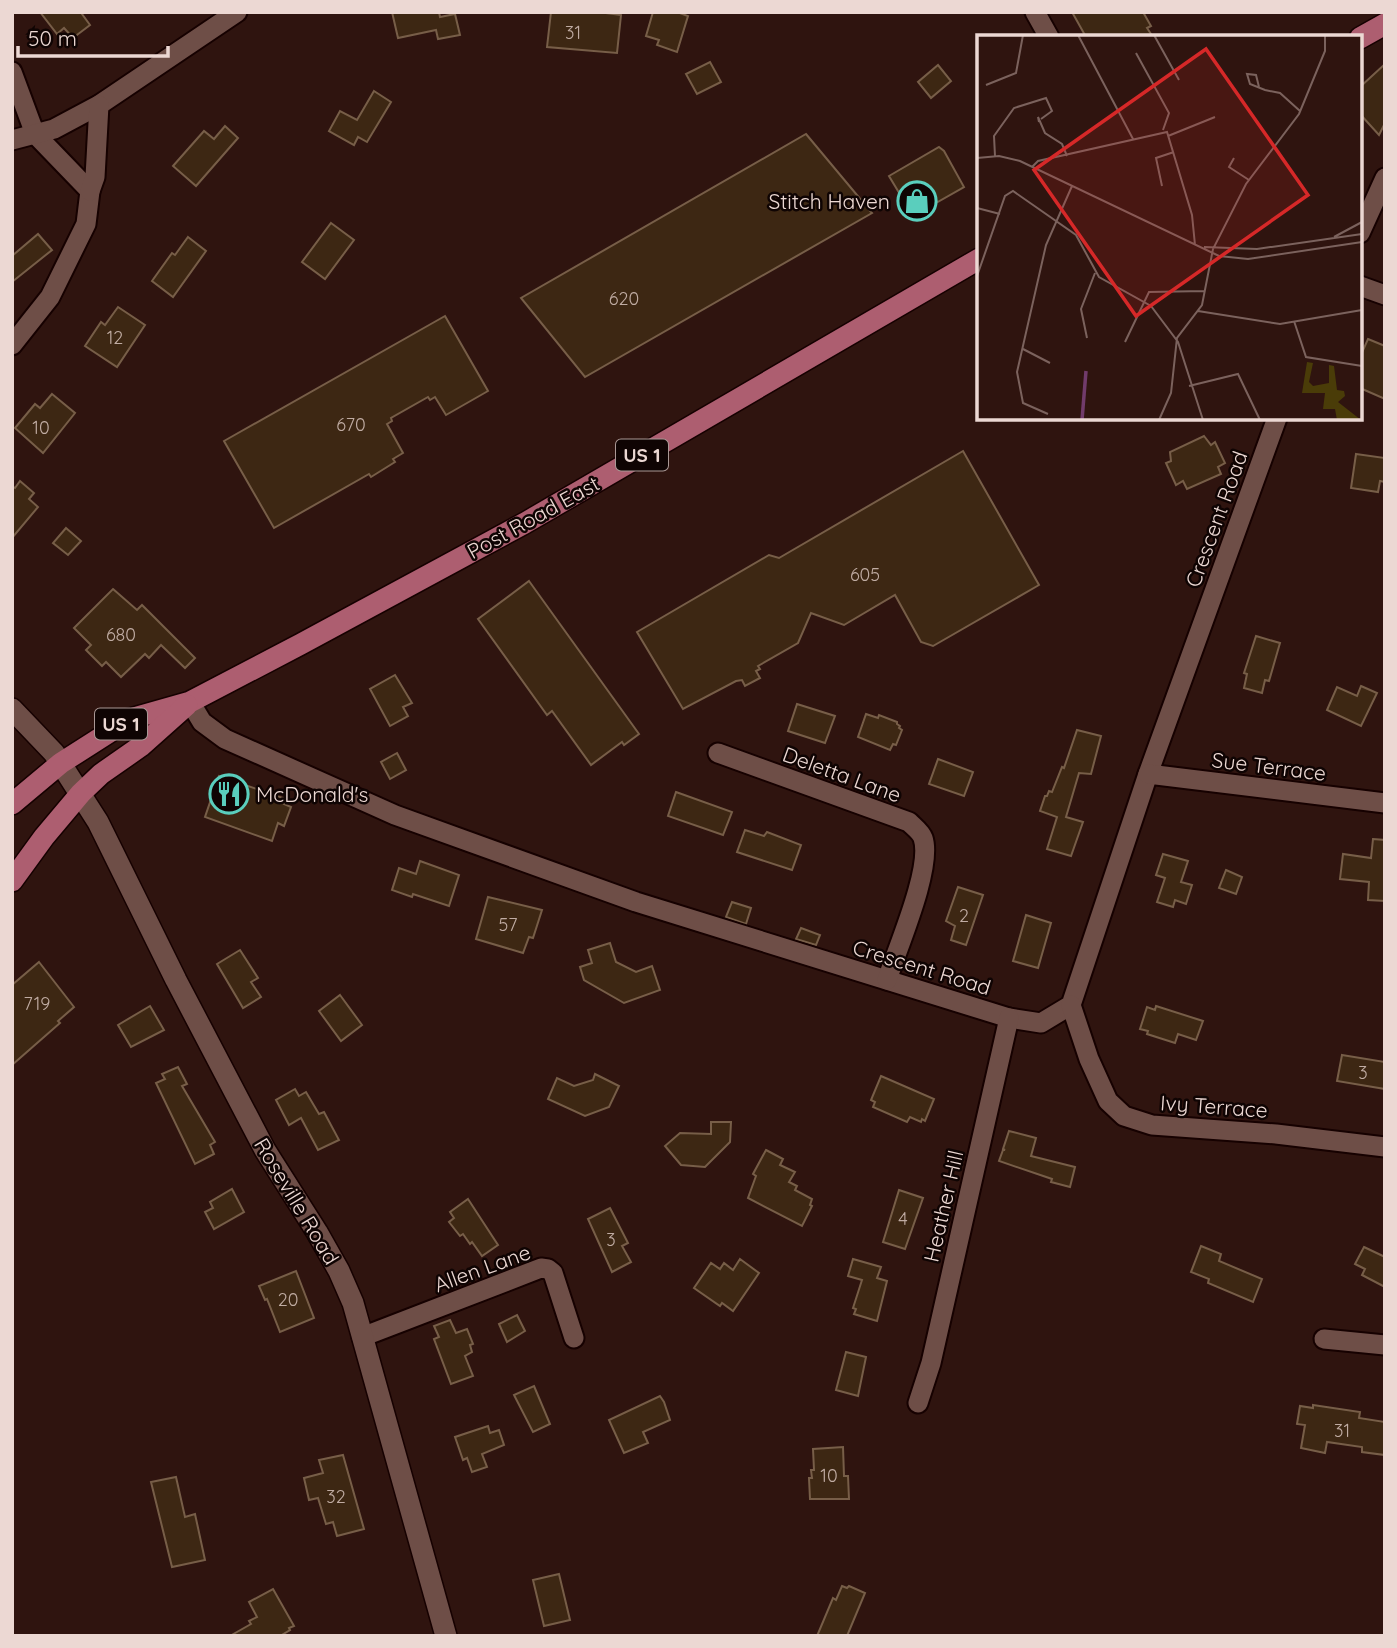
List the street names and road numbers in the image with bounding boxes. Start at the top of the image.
road number: US 1 [616,440,668,470]
street label: Crescent Road [1179,447,1253,591]
street label: Post Road East [462,470,604,564]
road number: US 1 [95,708,147,740]
street label: Deletta Lane [779,741,905,807]
street label: Sue Terrace [1210,746,1328,786]
street label: Crescent Road [850,934,994,1000]
street label: Ivy Terrace [1160,1089,1268,1123]
street label: Roseville Road [249,1133,345,1269]
street label: Heather Hill [918,1148,968,1264]
street label: Allen Lane [430,1239,534,1297]

